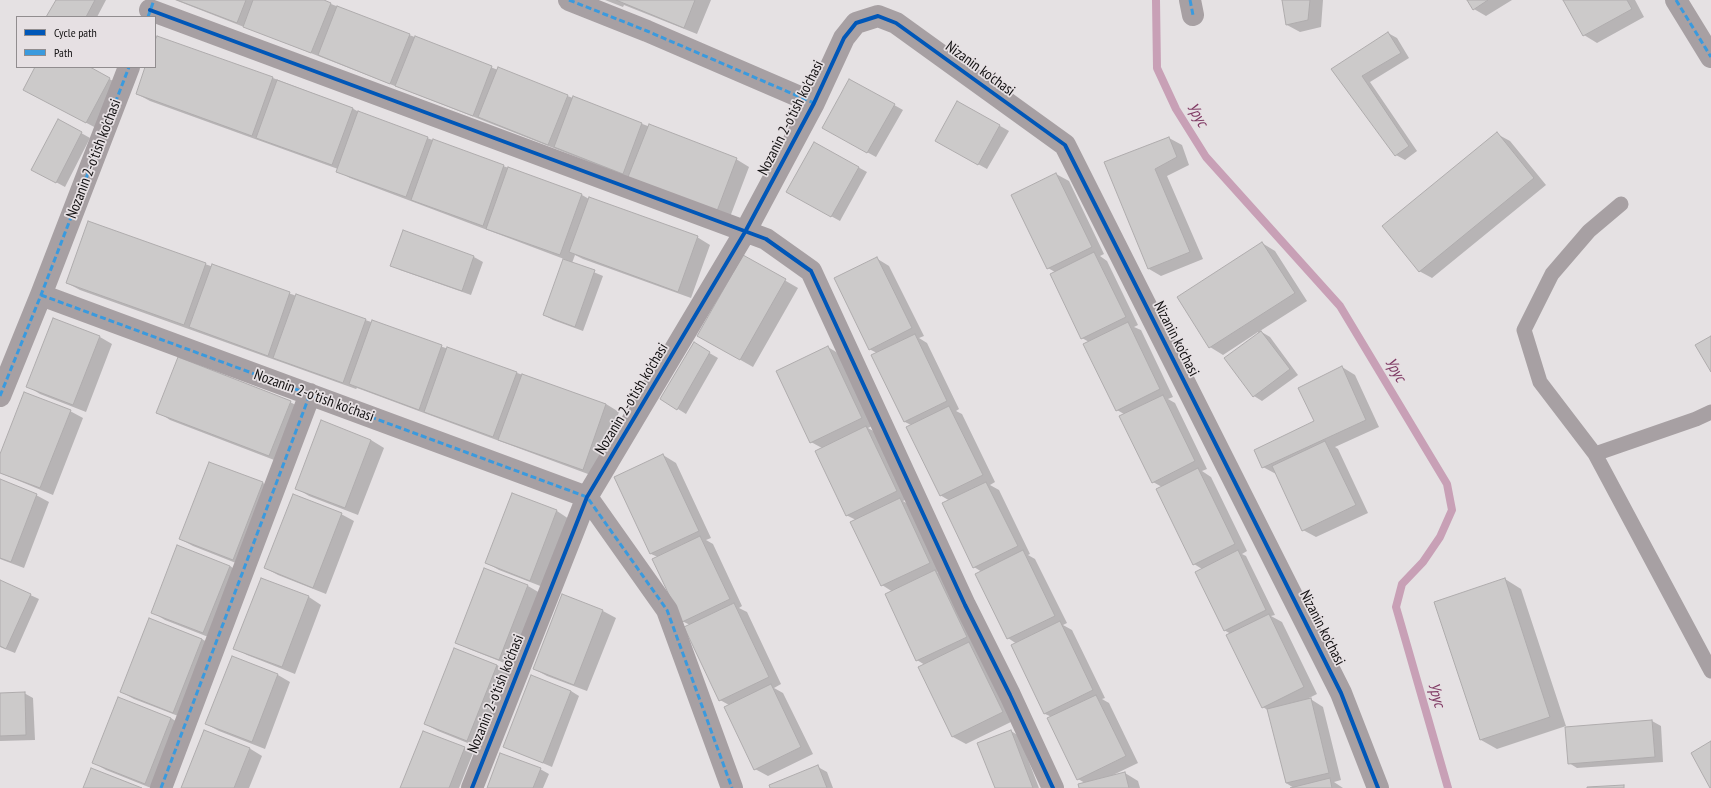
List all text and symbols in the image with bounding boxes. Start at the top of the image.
legend [16,16,156,68]
text: Cycle path [54,25,97,40]
street label: Nizanin ko'chasi [942,38,1018,100]
text: Path [54,45,72,60]
street label: Nozanin 2-o'tish ko'chasi [754,58,828,178]
street label: Nozanin 2-o'tish ko'chasi [63,97,125,221]
water label: Урус [1182,99,1212,131]
street label: Nizanin ko'chasi [1149,299,1203,379]
street label: Nozanin 2-o'tish ko'chasi [592,340,672,458]
water label: Урус [1380,354,1410,386]
street label: Nozanin 2-o'tish ko'chasi [252,366,376,426]
street label: Nizanin ko'chasi [1295,588,1349,668]
street label: Nozanin 2-o'tish ko'chasi [464,632,528,756]
water label: Урус [1423,680,1449,710]

